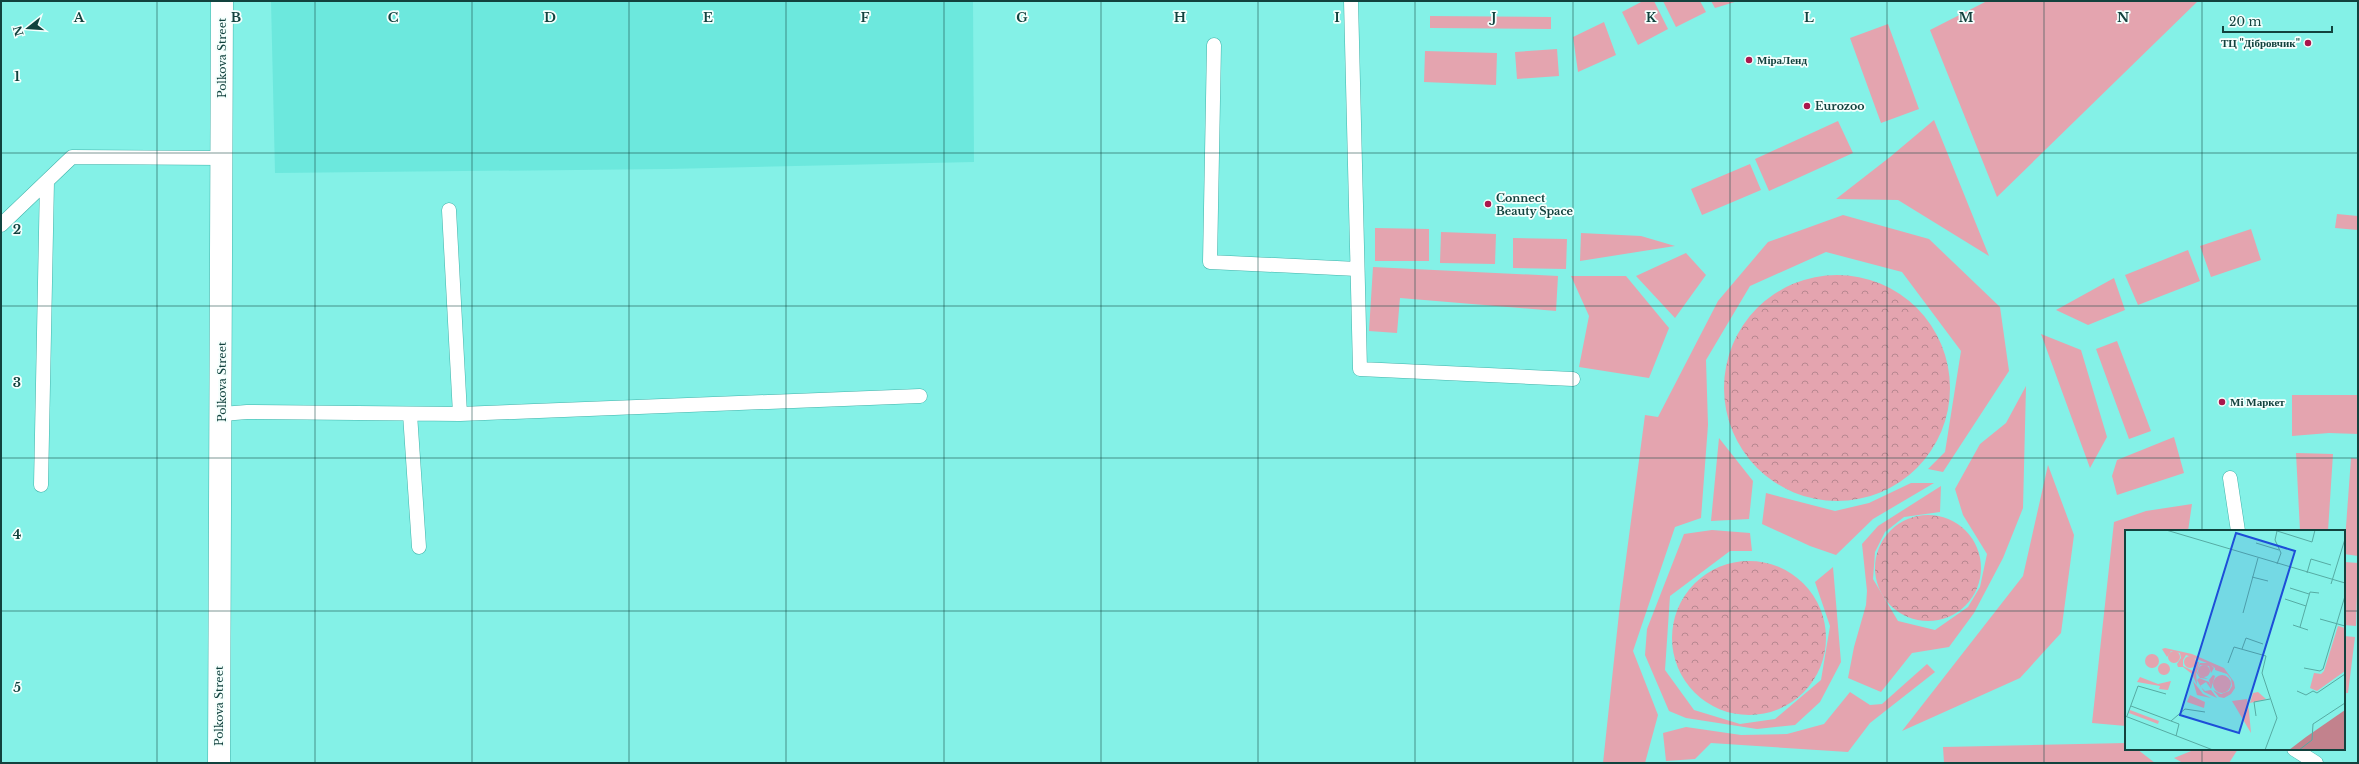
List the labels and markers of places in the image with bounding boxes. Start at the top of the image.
place label: ТЦ "Дібровчик" [2221,36,2300,50]
marker: ТЦ "Дібровчик" [2303,38,2313,48]
place label: МіраЛенд [1757,53,1807,67]
marker: МіраЛенд [1744,55,1754,65]
place label: Eurozoo [1815,99,1865,113]
marker: Eurozoo [1802,101,1812,111]
place label: Connect Beauty Space [1496,191,1574,218]
marker: Connect Beauty Space [1483,199,1493,209]
place label: Мі Маркет [2230,395,2285,409]
marker: Мі Маркет [2217,397,2227,407]

